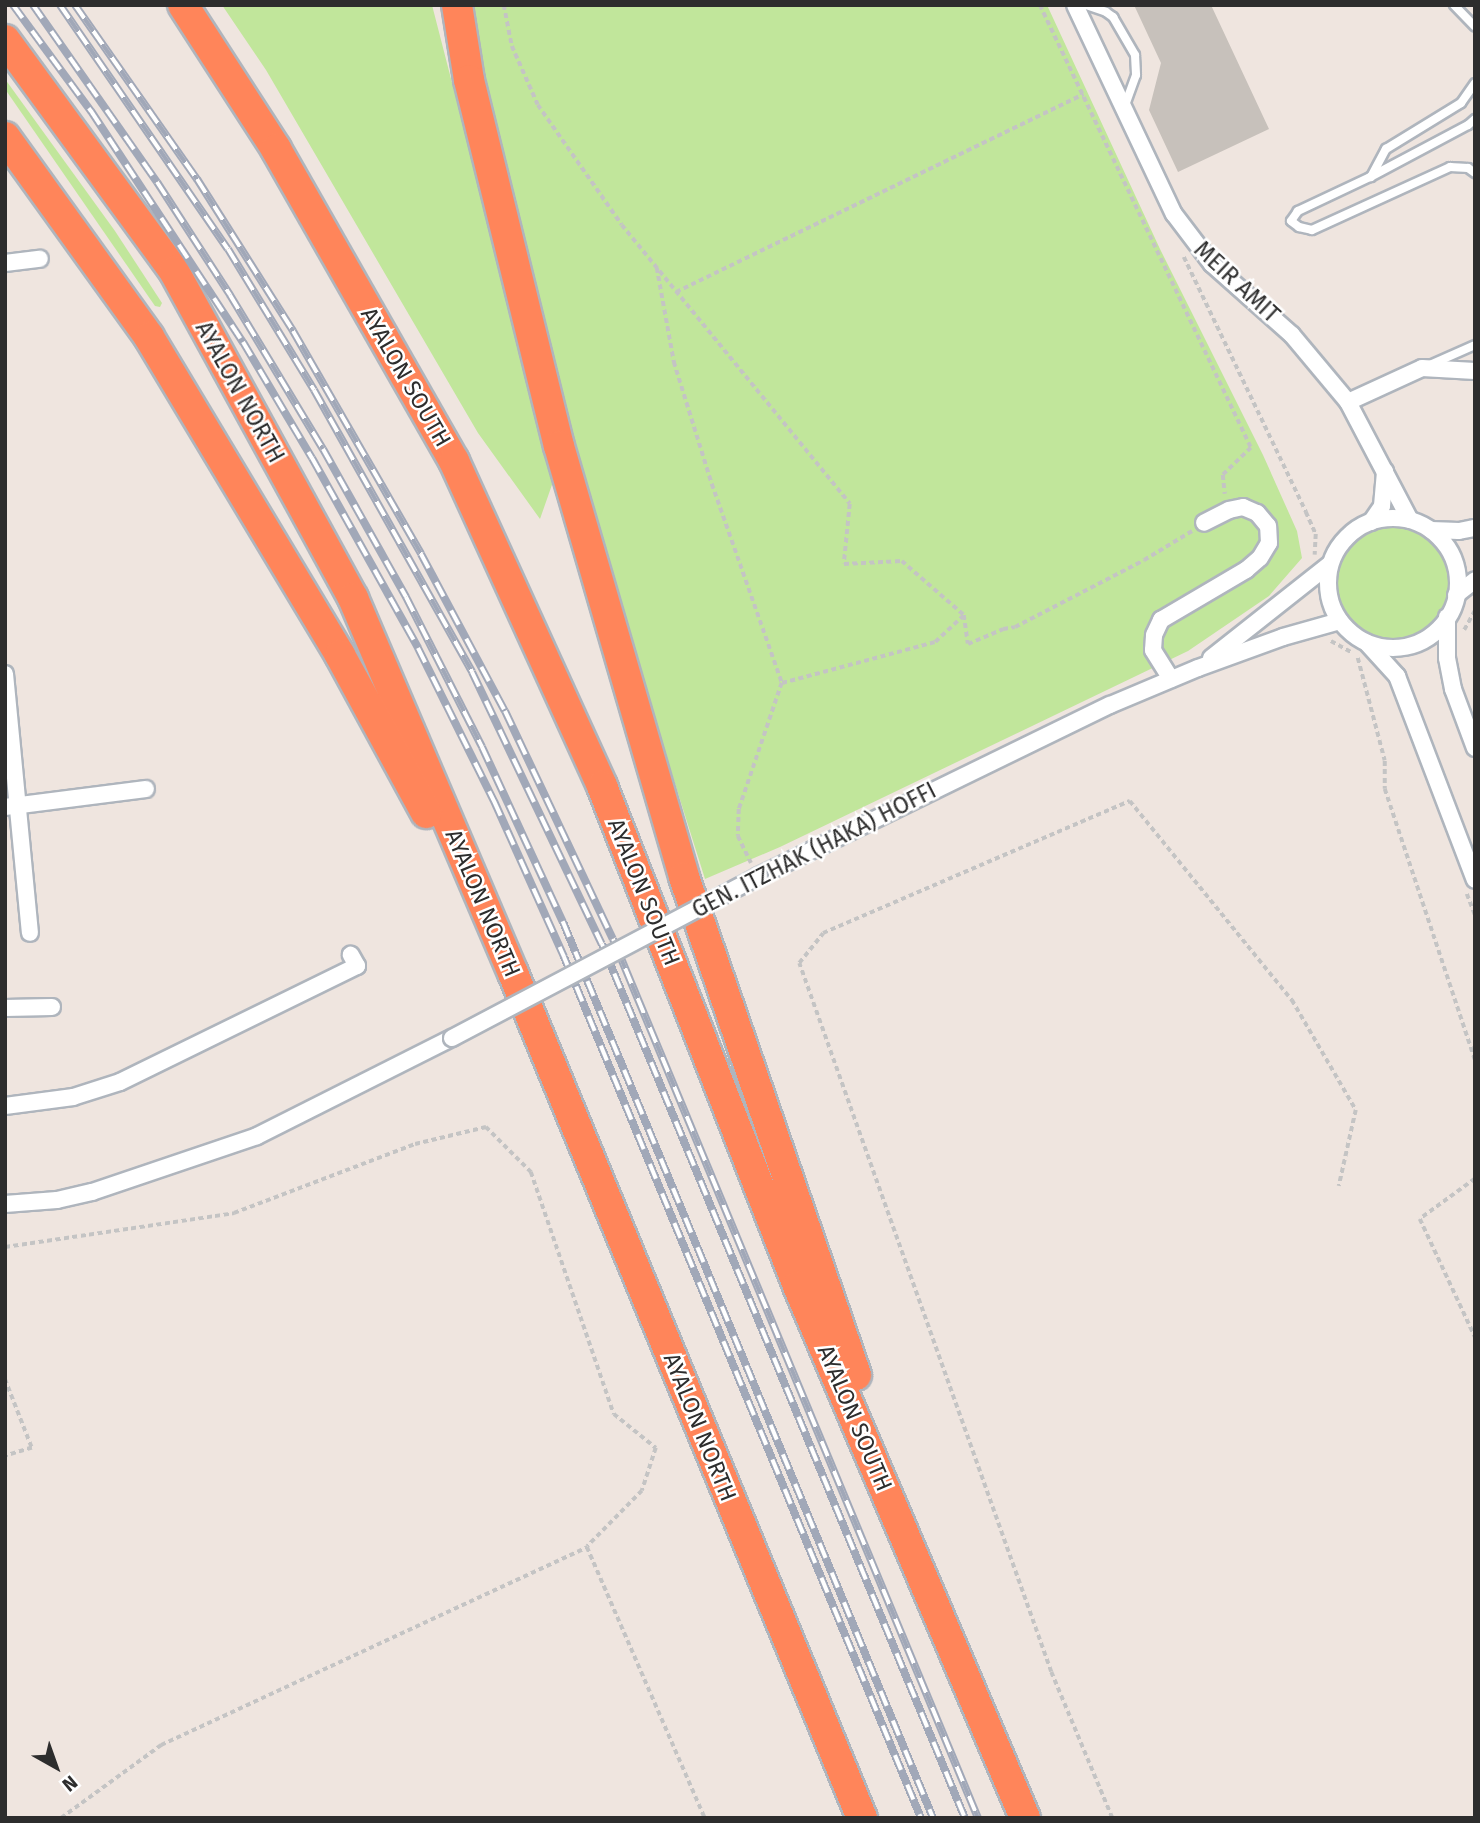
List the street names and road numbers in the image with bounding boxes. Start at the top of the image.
street label: MEIR AMIT [1189,236,1285,328]
street label: AYALON SOUTH [355,303,457,451]
street label: AYALON NORTH [190,316,290,468]
street label: GEN. ITZHAK (HAKA) HOFFI [687,776,941,924]
street label: AYALON SOUTH [602,814,686,970]
street label: AYALON NORTH [440,825,526,981]
street label: AYALON SOUTH [812,1341,898,1495]
street label: AYALON NORTH [658,1349,742,1505]

